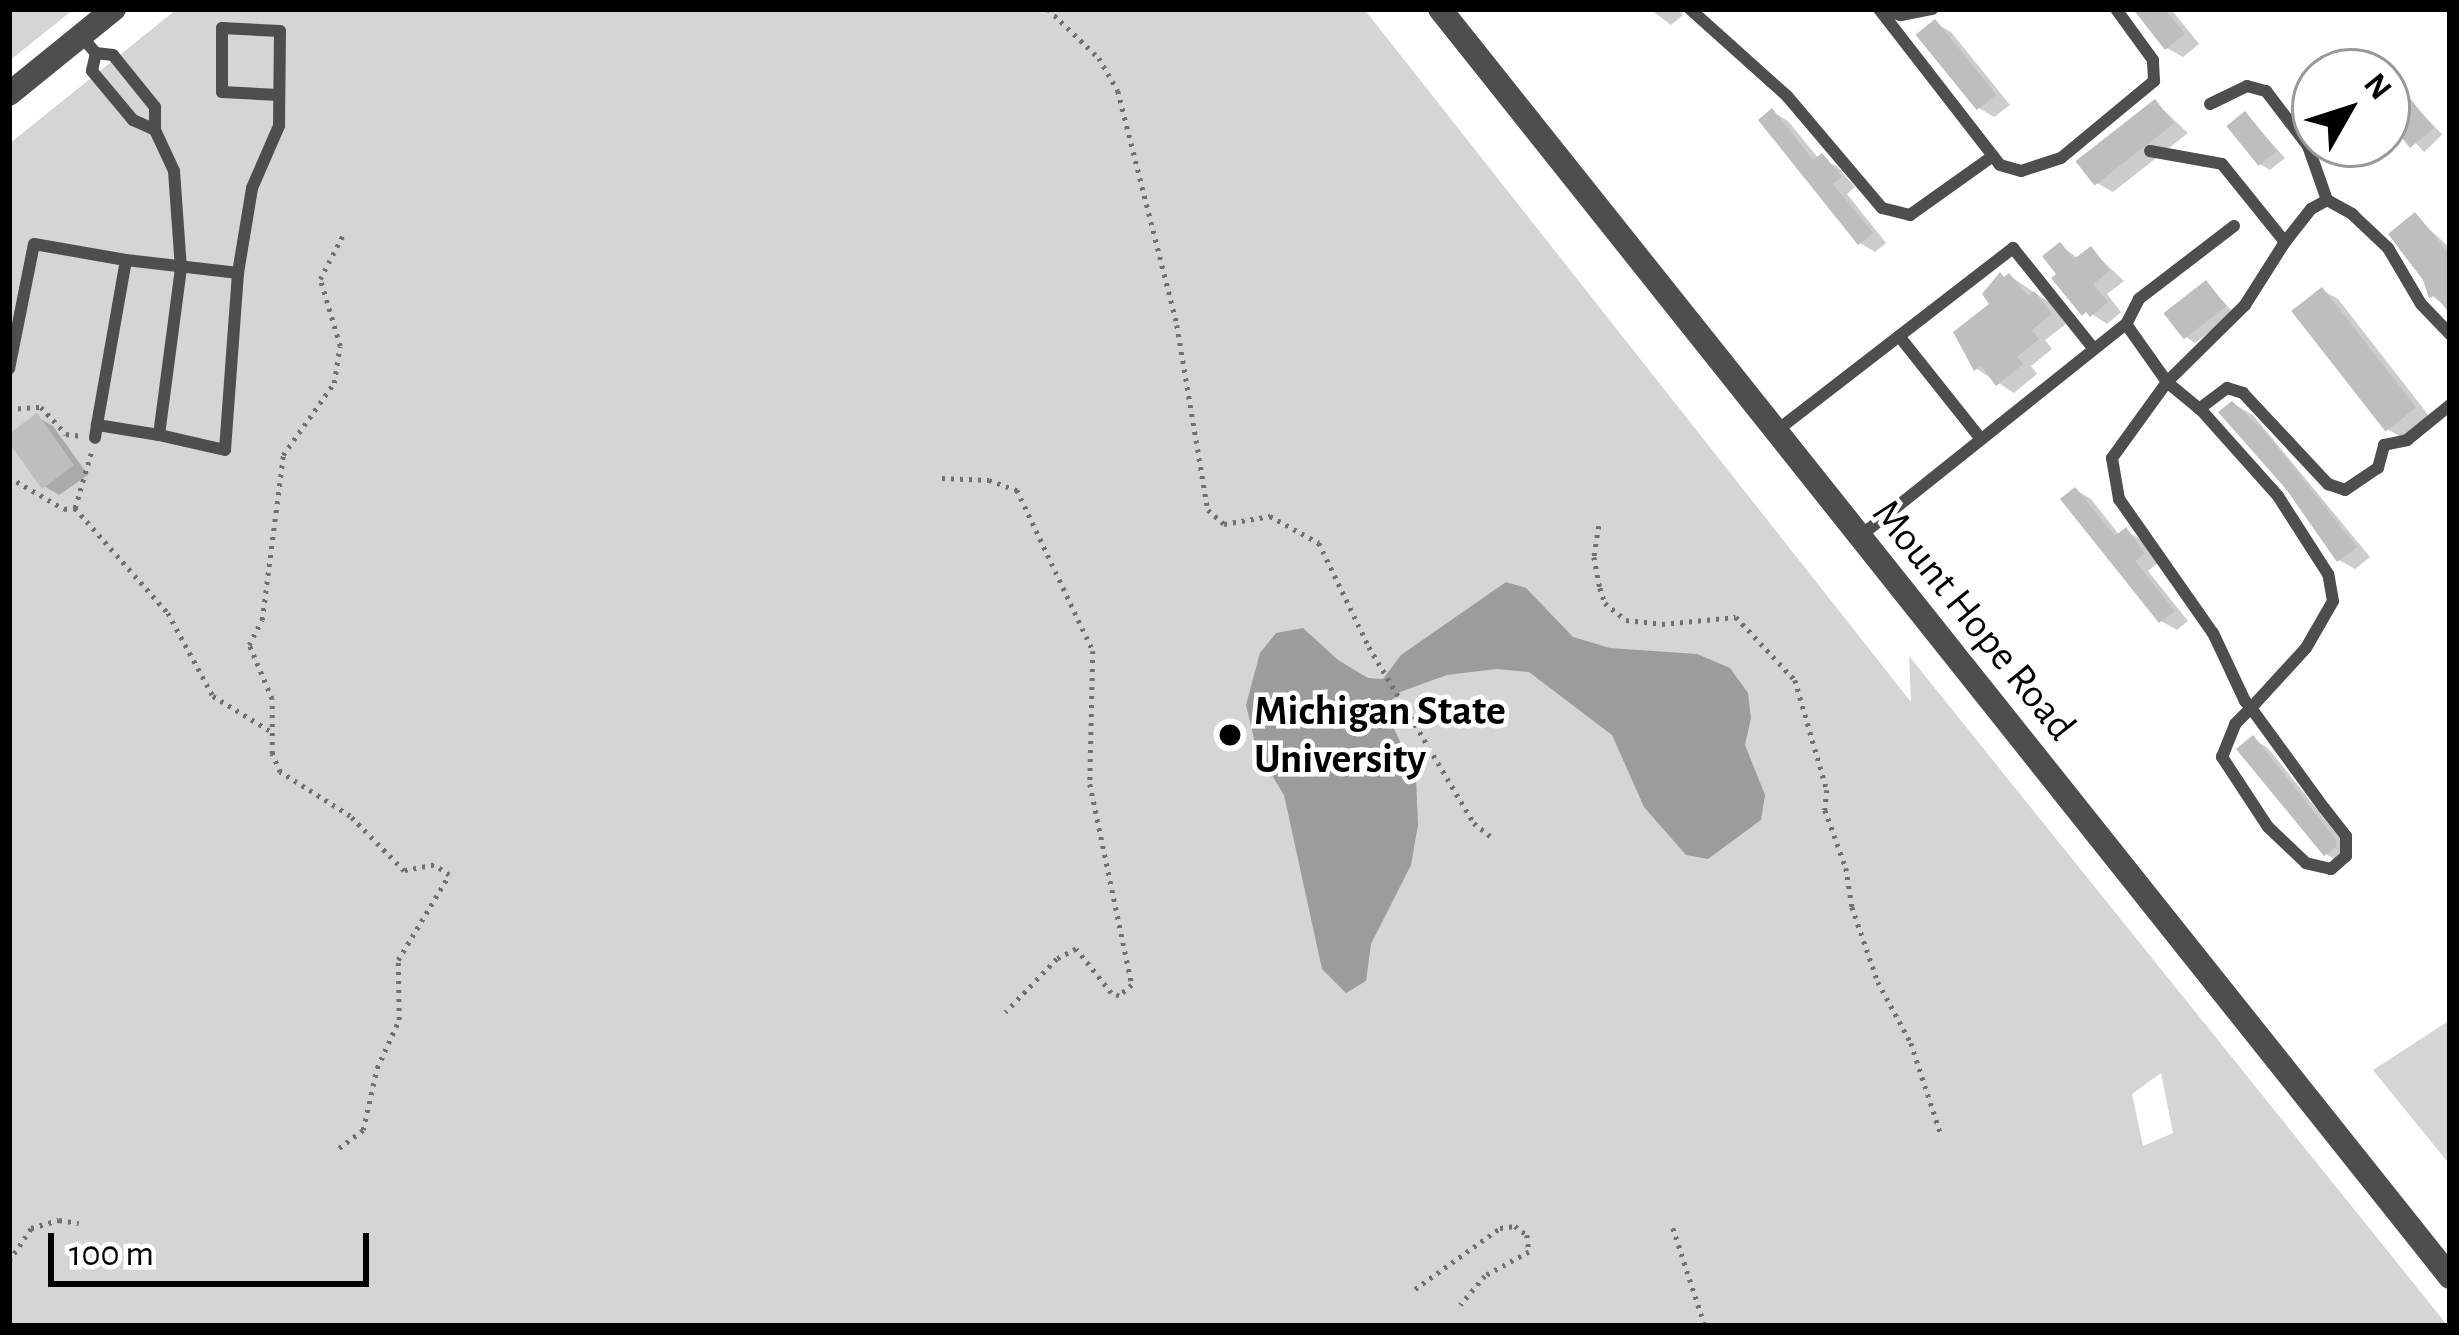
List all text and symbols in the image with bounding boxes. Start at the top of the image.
north arrow [2291,48,2411,168]
text: N [2357,68,2397,106]
street label: Mount Hope Road [1861,489,2087,751]
place label: Michigan State University [1254,686,1506,784]
marker: Michigan State University [1217,722,1243,748]
scale bar [54,1209,375,1283]
text: 100 m [69,1236,154,1272]

